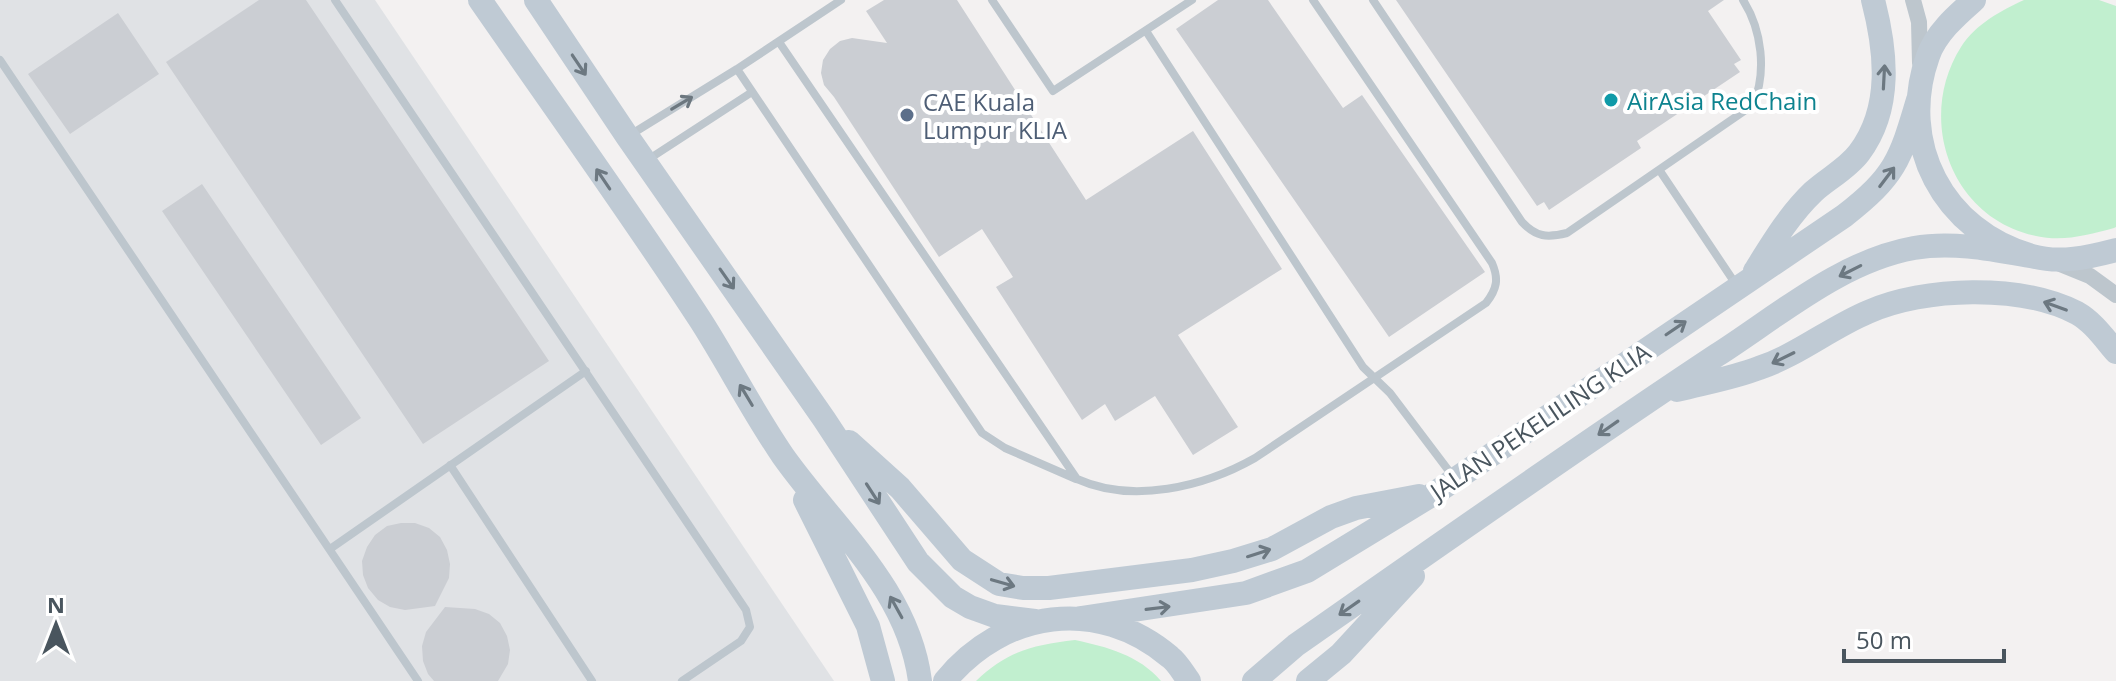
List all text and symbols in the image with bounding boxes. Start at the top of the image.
one-way arrow [571,53,587,76]
one-way arrow [1876,64,1891,91]
place label: AirAsia RedChain [1627,84,1817,117]
place label: CAE Kuala Lumpur KLIA [923,85,1068,146]
marker: AirAsia RedChain [1602,91,1620,109]
one-way arrow [670,95,693,111]
marker: CAE Kuala Lumpur KLIA [898,106,916,124]
one-way arrow [1878,167,1895,188]
one-way arrow [595,168,611,190]
one-way arrow [1838,264,1862,280]
one-way arrow [719,267,735,289]
one-way arrow [2043,297,2068,312]
one-way arrow [1665,320,1687,337]
street label: JALAN PEKELILING KLIA [1422,335,1657,508]
one-way arrow [1771,351,1795,366]
one-way arrow [738,385,755,407]
one-way arrow [1598,420,1620,436]
one-way arrow [865,482,882,504]
one-way arrow [1246,544,1271,559]
one-way arrow [990,576,1016,591]
north arrow [16,585,96,665]
text: N [47,589,65,619]
one-way arrow [888,596,904,620]
one-way arrow [1145,600,1170,615]
one-way arrow [1338,600,1360,616]
scale bar [1844,613,2004,663]
text: 50 m [1856,623,1912,656]

